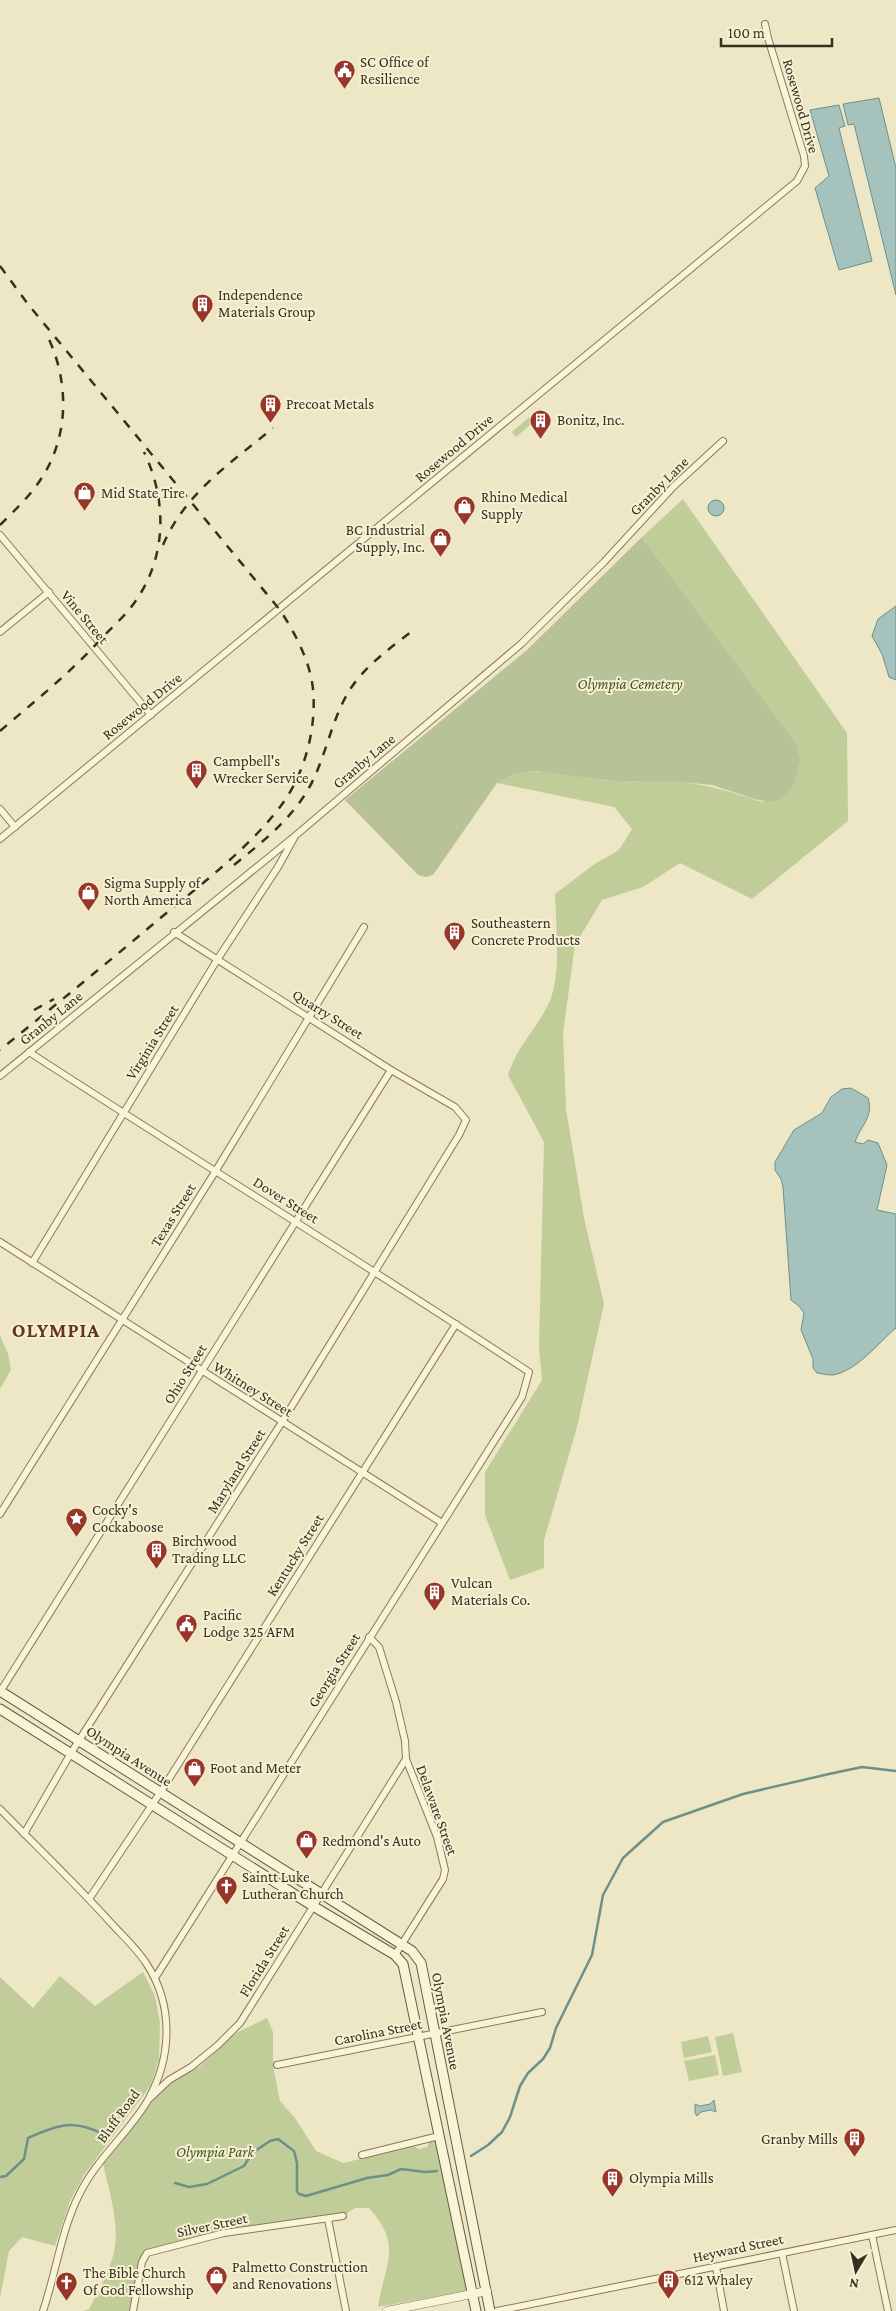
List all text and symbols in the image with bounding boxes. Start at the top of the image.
scale bar [721,15,832,47]
text: 100 m [728,25,765,41]
place label: SC Office of Resilience [360,54,430,87]
street label: Rosewood Drive [780,57,822,155]
public building icon: SC Office of Resilience [332,59,356,90]
place label: Independence Materials Group [218,287,316,321]
building icon: Independence Materials Group [190,292,214,323]
building icon: Precoat Metals [258,392,282,423]
place label: Precoat Metals [286,396,374,412]
building icon: Bonitz, Inc. [529,408,553,439]
street label: Rosewood Drive [412,410,497,485]
place label: Bonitz, Inc. [557,412,624,428]
street label: Granby Lane [626,453,693,519]
shop icon: Mid State Tire [73,481,97,512]
place label: Mid State Tire [101,485,185,501]
place label: Rhino Medical Supply [481,489,568,523]
shop icon: Rhino Medical Supply [453,494,477,525]
place label: BC Industrial Supply, Inc. [346,522,425,556]
shop icon: BC Industrial Supply, Inc. [429,527,453,558]
street label: Vine Street [58,587,113,648]
street label: Rosewood Drive [99,669,185,743]
park label: Olympia Cemetery [578,676,683,693]
street label: Granby Lane [330,730,399,792]
place label: Campbell's Wrecker Service [213,753,309,786]
building icon: Campbell's Wrecker Service [185,758,209,789]
place label: Sigma Supply of North America [104,875,202,908]
shop icon: Sigma Supply of North America [76,880,100,911]
place label: Southeastern Concrete Products [471,915,580,948]
building icon: Southeastern Concrete Products [443,920,467,951]
street label: Quarry Street [289,986,367,1044]
street label: Granby Lane [16,988,87,1049]
street label: Virginia Street [123,1001,183,1083]
street label: Dover Street [250,1174,323,1227]
street label: Texas Street [147,1179,199,1250]
district label: OLYMPIA [12,1319,100,1341]
street label: Ohio Street [160,1340,210,1407]
street label: Whitney Street [210,1358,296,1421]
street label: Maryland Street [204,1425,270,1517]
place label: Cocky's Cockaboose [92,1502,164,1535]
place icon: Cocky's Cockaboose [64,1507,88,1538]
street label: Kentucky Street [263,1510,328,1600]
place label: Birchwood Trading LLC [172,1533,246,1567]
building icon: Birchwood Trading LLC [144,1538,168,1569]
place label: Vulcan Materials Co. [451,1575,530,1608]
building icon: Vulcan Materials Co. [423,1580,447,1611]
place label: Pacific Lodge 325 AFM [203,1607,295,1641]
public building icon: Pacific Lodge 325 AFM [175,1612,199,1643]
street label: Georgia Street [305,1629,365,1711]
street label: Olympia Avenue [83,1722,175,1791]
shop icon: Foot and Meter [182,1756,206,1787]
place label: Foot and Meter [210,1760,302,1776]
street label: Delaware Street [413,1763,461,1858]
shop icon: Redmond's Auto [294,1829,318,1860]
place label: Redmond's Auto [322,1833,421,1849]
place label: Saintt Luke Lutheran Church [242,1869,344,1902]
church icon: Saintt Luke Lutheran Church [214,1874,238,1905]
street label: Florida Street [236,1922,293,2000]
street label: Olympia Avenue [428,1971,463,2072]
street label: Carolina Street [333,2015,424,2048]
street label: Bluff Road [93,2086,143,2146]
building icon: Granby Mills [842,2127,866,2158]
place label: Granby Mills [761,2131,838,2148]
park label: Olympia Park [176,2144,255,2161]
building icon: Olympia Mills [601,2166,625,2197]
place label: Olympia Mills [629,2170,714,2187]
street label: Silver Street [175,2210,250,2240]
street label: Heyward Street [691,2230,786,2266]
north arrow [831,2246,881,2296]
place label: Palmetto Construction and Renovations [232,2259,368,2292]
shop icon: Palmetto Construction and Renovations [204,2264,228,2295]
place label: The Bible Church Of God Fellowship [83,2265,194,2299]
building icon: 612 Whaley [656,2268,680,2299]
church icon: The Bible Church Of God Fellowship [55,2270,79,2301]
place label: 612 Whaley [684,2272,753,2289]
text: N [848,2275,860,2292]

